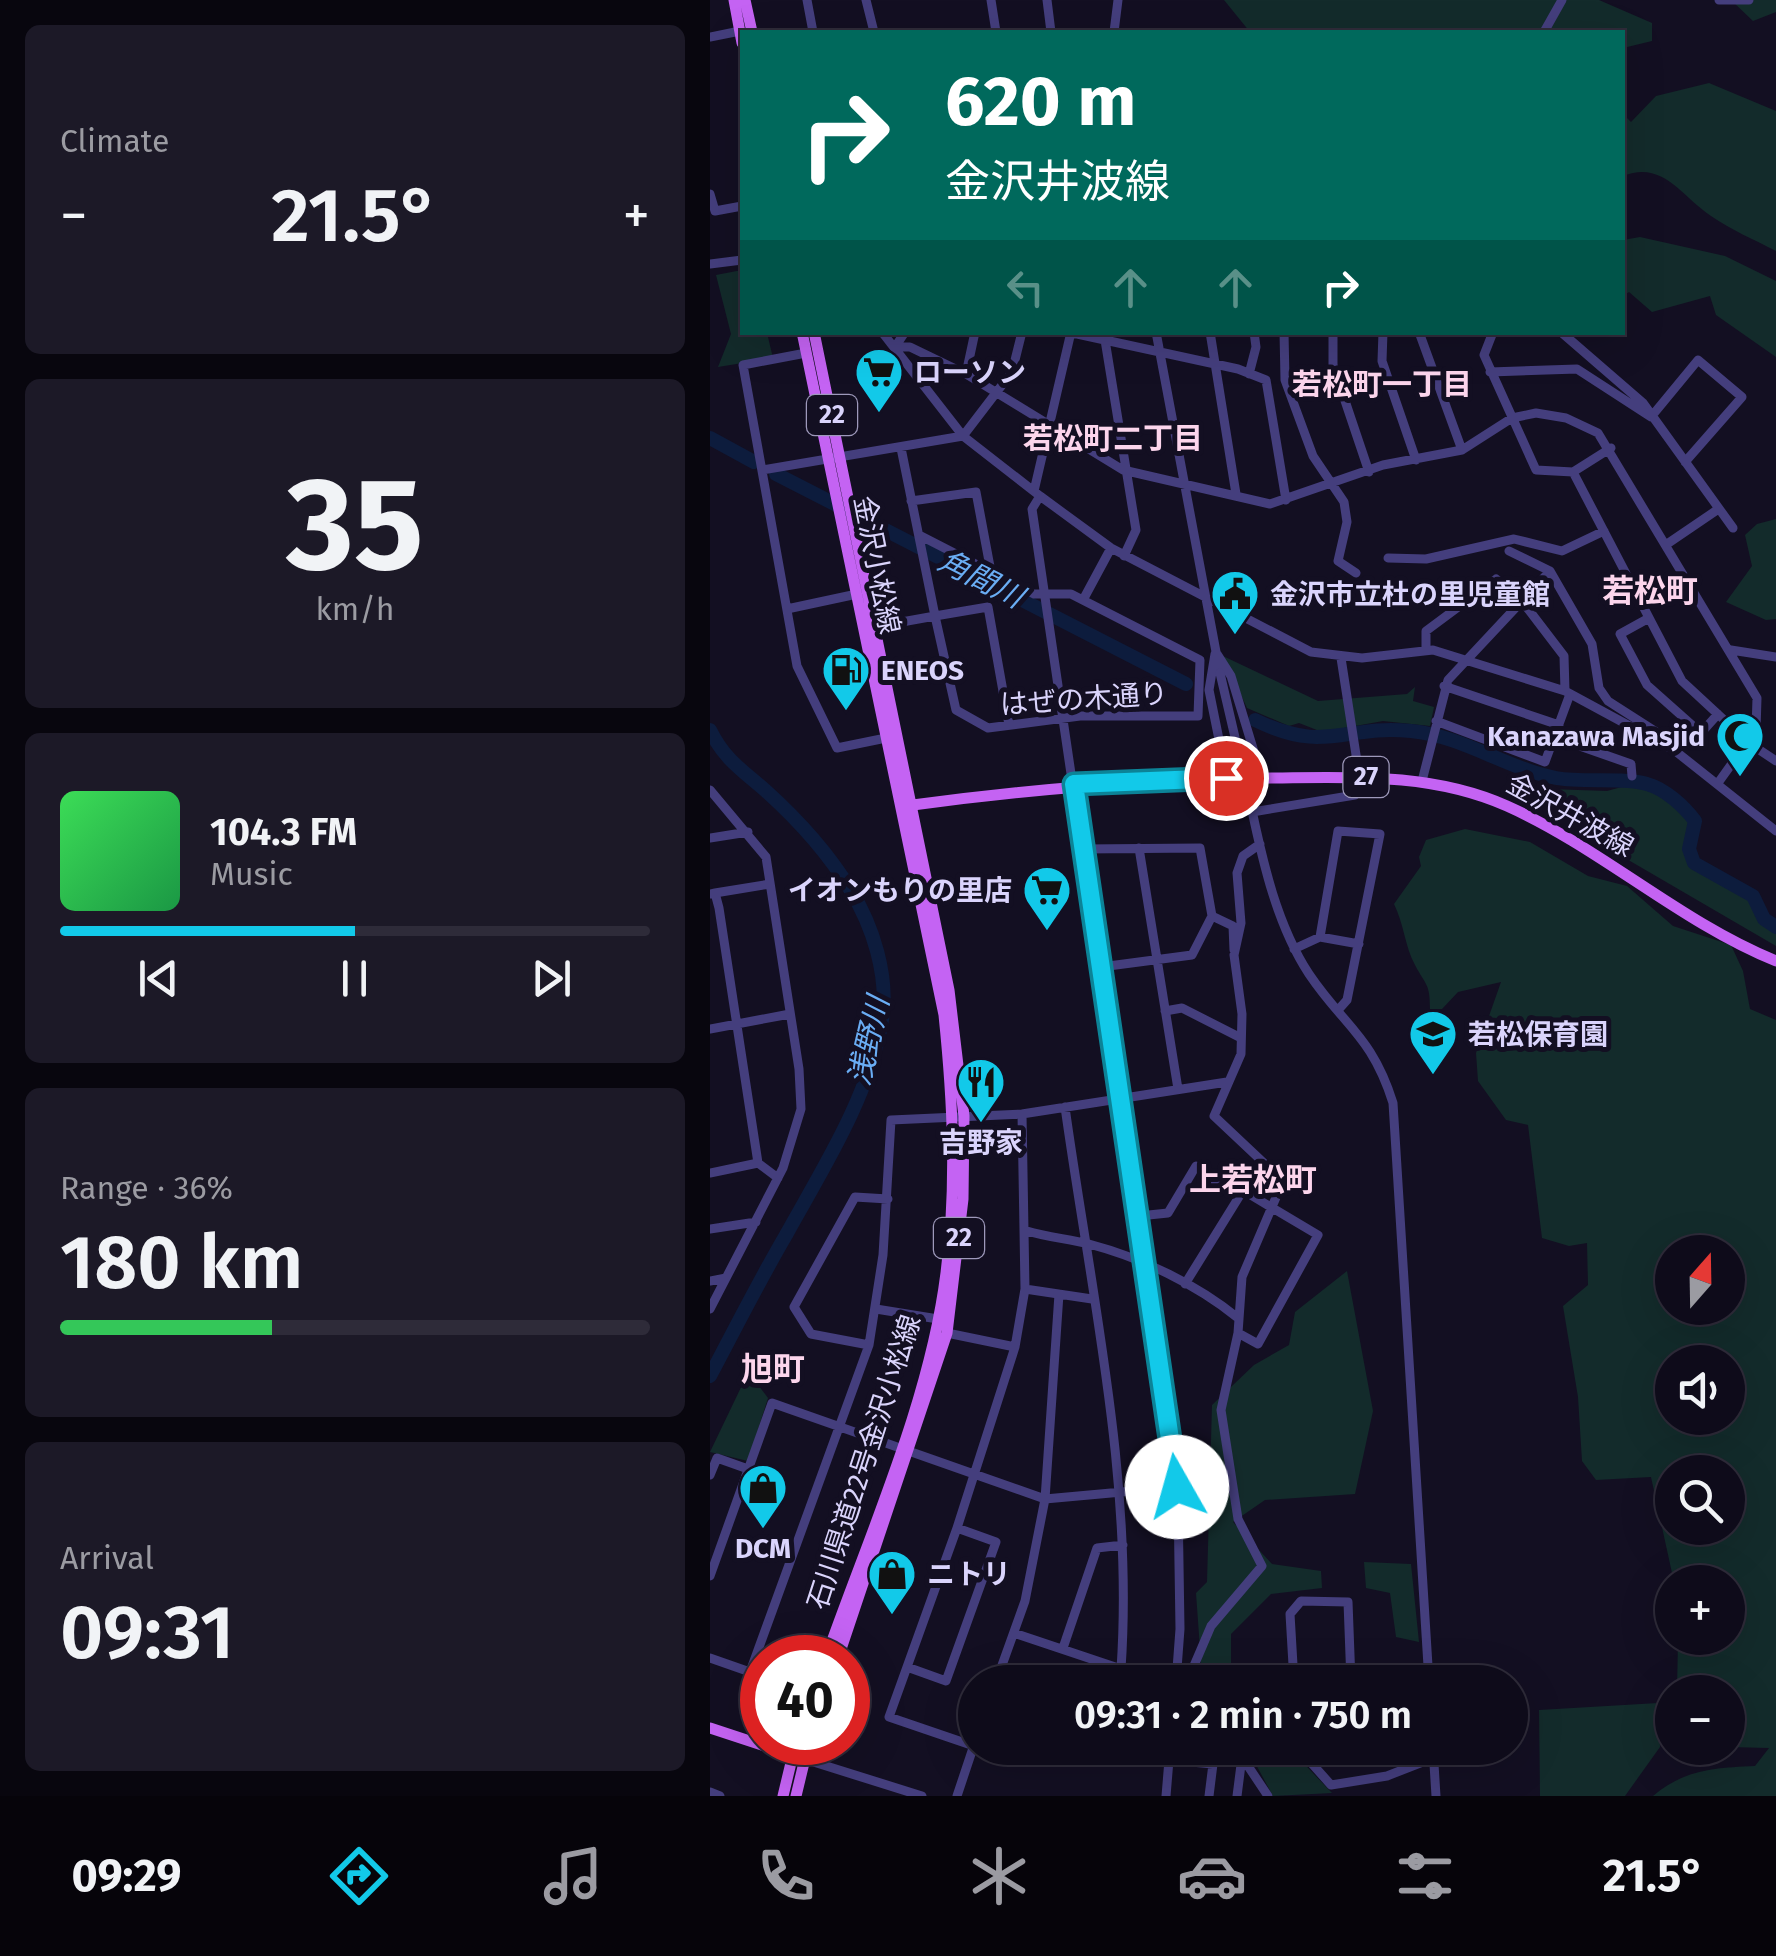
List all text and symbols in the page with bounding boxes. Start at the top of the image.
text: 620 m [945,60,1136,144]
icon: right [780,70,910,200]
text: Climate [60,122,169,160]
text: 金沢井波線 [945,155,1170,209]
text: 21.5° [271,171,439,261]
text: − [60,183,88,249]
text: + [623,183,650,249]
icon: left [998,260,1053,315]
icon: ahead [1103,260,1158,315]
icon: ahead [1208,260,1263,315]
icon: right [1313,260,1368,315]
supermarket icon: ローソン [853,346,905,414]
place label: ローソン [914,356,1026,389]
district label: 若松町一丁目 [1292,367,1472,403]
road number: 22 [807,395,857,435]
district label: 若松町二丁目 [1023,421,1203,457]
text: 35 [286,447,424,603]
street label: 金沢小松線 [847,493,907,637]
water label: 角間川 [933,543,1032,617]
public building icon: 金沢市立杜の里児童館 [1209,568,1261,636]
district label: 若松町 [1602,572,1698,610]
place label: 金沢市立杜の里児童館 [1270,578,1550,611]
text: km/h [315,590,395,628]
fuel station icon: ENEOS [820,644,872,712]
place label: ENEOS [881,654,964,687]
street label: はぜの木通り [999,677,1169,721]
mosque icon: Kanazawa Masjid [1714,710,1766,778]
place label: Kanazawa Masjid [1487,720,1705,753]
pin [1184,736,1269,821]
icon: arrive [1199,751,1254,806]
road number: 27 [1344,757,1388,797]
street label: 金沢井波線 [1501,767,1639,863]
text: 104.3 FM [210,809,357,855]
text: Music [210,855,293,893]
supermarket icon: イオンもりの里店 [1021,864,1073,932]
place label: イオンもりの里店 [788,874,1012,907]
icon: previous [131,951,186,1006]
icon: pause [327,951,382,1006]
icon: next [524,951,579,1006]
water label: 浅野川 [841,990,897,1089]
school or university icon: 若松保育園 [1407,1008,1459,1076]
place label: 若松保育園 [1468,1018,1608,1051]
restaurant icon: 吉野家 [955,1056,1007,1124]
place label: 吉野家 [939,1126,1023,1159]
district label: 上若松町 [1189,1161,1317,1199]
text: Range · 36% [60,1169,233,1207]
text: 180 km [60,1218,303,1308]
road number: 22 [934,1218,984,1258]
north arrow [1655,1235,1745,1325]
map controls [1655,1235,1745,1765]
street label: 石川県道22号金沢小松線 [801,1311,927,1613]
button: sound [1655,1345,1745,1435]
district label: 旭町 [741,1350,805,1388]
position arrow [1125,1435,1229,1539]
button: search [1655,1455,1745,1545]
shop icon: DCM [737,1462,789,1530]
place label: DCM [735,1532,791,1565]
text: Arrival [60,1539,154,1577]
shop icon: ニトリ [866,1548,918,1616]
place label: ニトリ [927,1558,1011,1591]
button: + [1655,1565,1745,1655]
text: 09:31 [60,1588,234,1678]
speed limit sign: 40 [740,1635,870,1765]
button: − [1655,1675,1745,1765]
text: 09:31 · 2 min · 750 m [1074,1692,1412,1738]
icon: directions [324,1841,394,1911]
icon: music [538,1841,608,1911]
icon: phone [751,1841,821,1911]
icon: climate [964,1841,1034,1911]
icon: car [1177,1841,1247,1911]
icon: filters [1390,1841,1460,1911]
text: 09:29 [72,1849,181,1903]
text: 21.5° [1603,1849,1704,1903]

